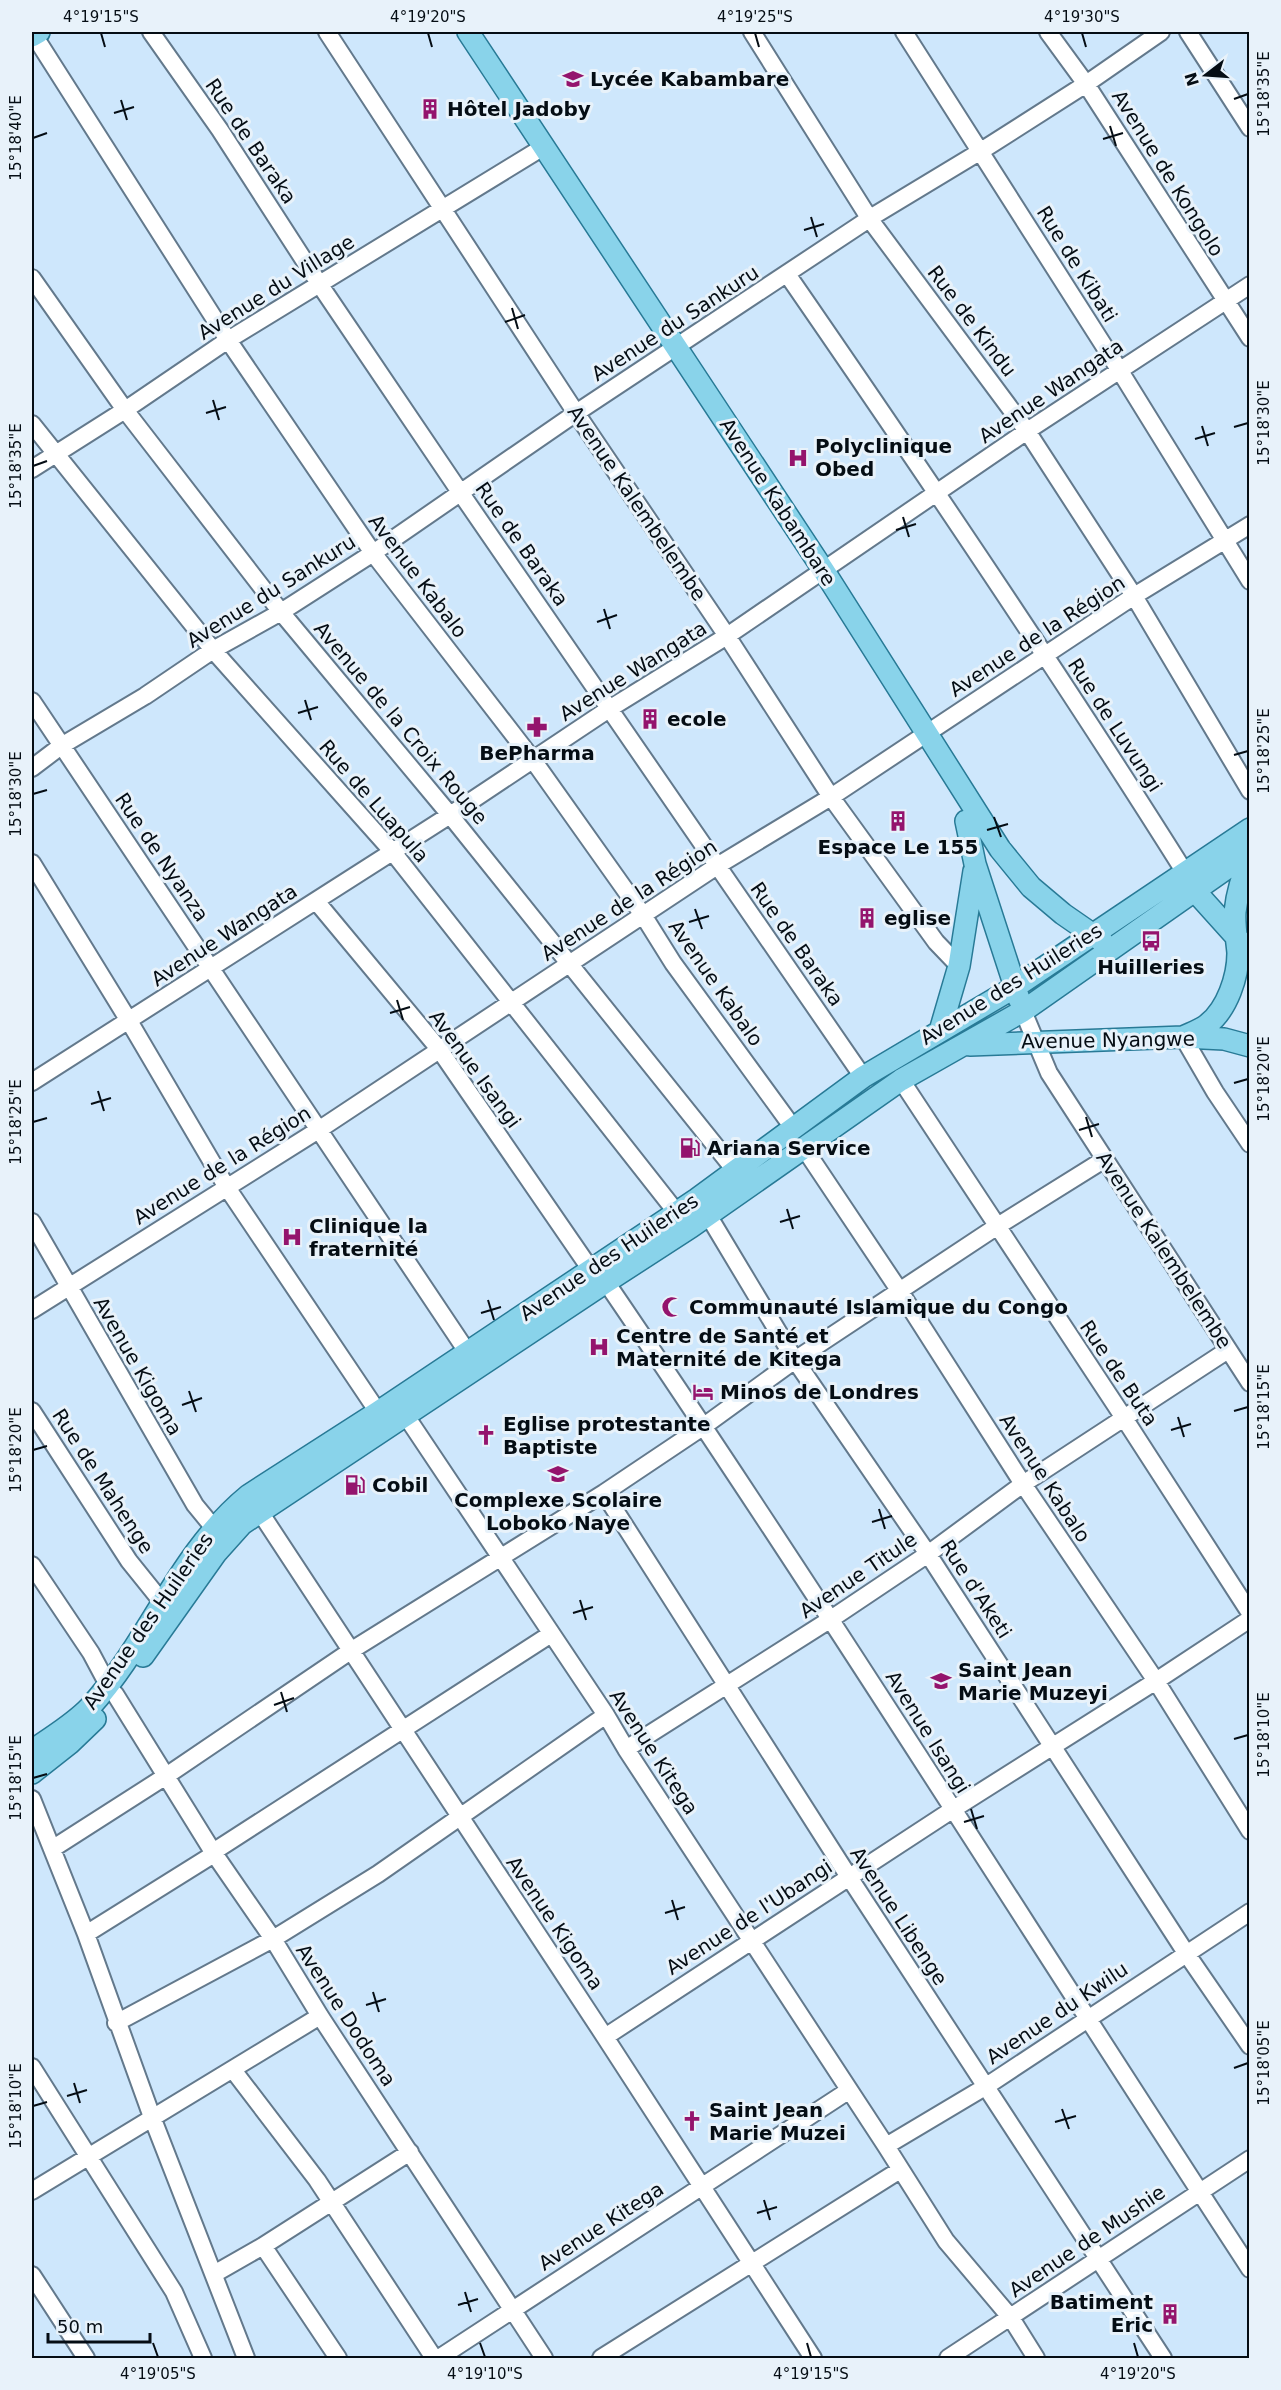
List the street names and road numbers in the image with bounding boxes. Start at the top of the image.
street label: Rue de Baraka [200,74,302,208]
street label: Avenue de Kongolo [1107,85,1229,261]
street label: Rue de Kibati [1032,201,1122,327]
street label: Avenue du Village [194,229,358,345]
street label: Avenue du Sankuru [587,260,763,386]
street label: Rue de Kindu [923,261,1021,381]
street label: Avenue Wangata [974,334,1128,448]
street label: Avenue Kalembelembe [563,401,711,605]
street label: Avenue Kabambare [715,414,841,590]
street label: Rue de Baraka [470,477,574,611]
street label: Avenue Kabalo [364,510,472,642]
street label: Avenue du Sankuru [182,529,360,653]
street label: Avenue de la Région [945,570,1129,702]
street label: Avenue Wangata [555,616,711,726]
street label: Avenue de la Croix Rouge [309,617,493,829]
street label: Rue de Luvungi [1063,654,1167,796]
street label: Rue de Luapula [314,735,434,867]
street label: Rue de Nyanza [110,788,214,926]
street label: Avenue de la Région [537,834,721,966]
street label: Rue de Baraka [745,877,849,1011]
street label: Avenue Wangata [147,879,301,991]
street label: Avenue Kabalo [664,915,768,1051]
street label: Avenue des Huileries [916,918,1106,1050]
street label: Avenue Isangi [424,1005,526,1133]
street label: Avenue Nyangwe [1021,1026,1195,1054]
street label: Avenue de la Région [129,1101,315,1229]
street label: Avenue Kalembelembe [1091,1147,1237,1353]
street label: Avenue des Huileries [515,1188,703,1326]
street label: Avenue Kigoma [89,1292,187,1440]
street label: Rue de Buta [1075,1316,1163,1430]
street label: Rue de Mahenge [47,1404,159,1558]
street label: Avenue Kabalo [995,1409,1095,1547]
street label: Avenue Titule [795,1527,921,1623]
street label: Avenue des Huileries [78,1528,218,1714]
street label: Rue d'Aketi [935,1535,1017,1643]
street label: Avenue Isangi [881,1666,975,1798]
street label: Avenue Kitega [605,1685,703,1819]
street label: Avenue Libenge [845,1842,953,1990]
street label: Avenue Kigoma [501,1852,609,1994]
street label: Avenue de l'Ubangi [661,1854,837,1980]
street label: Avenue Dodoma [291,1939,401,2091]
street label: Avenue du Kwilu [982,1957,1132,2069]
street label: Avenue Kitega [534,2177,668,2275]
street label: Avenue de Mushie [1004,2180,1170,2302]

